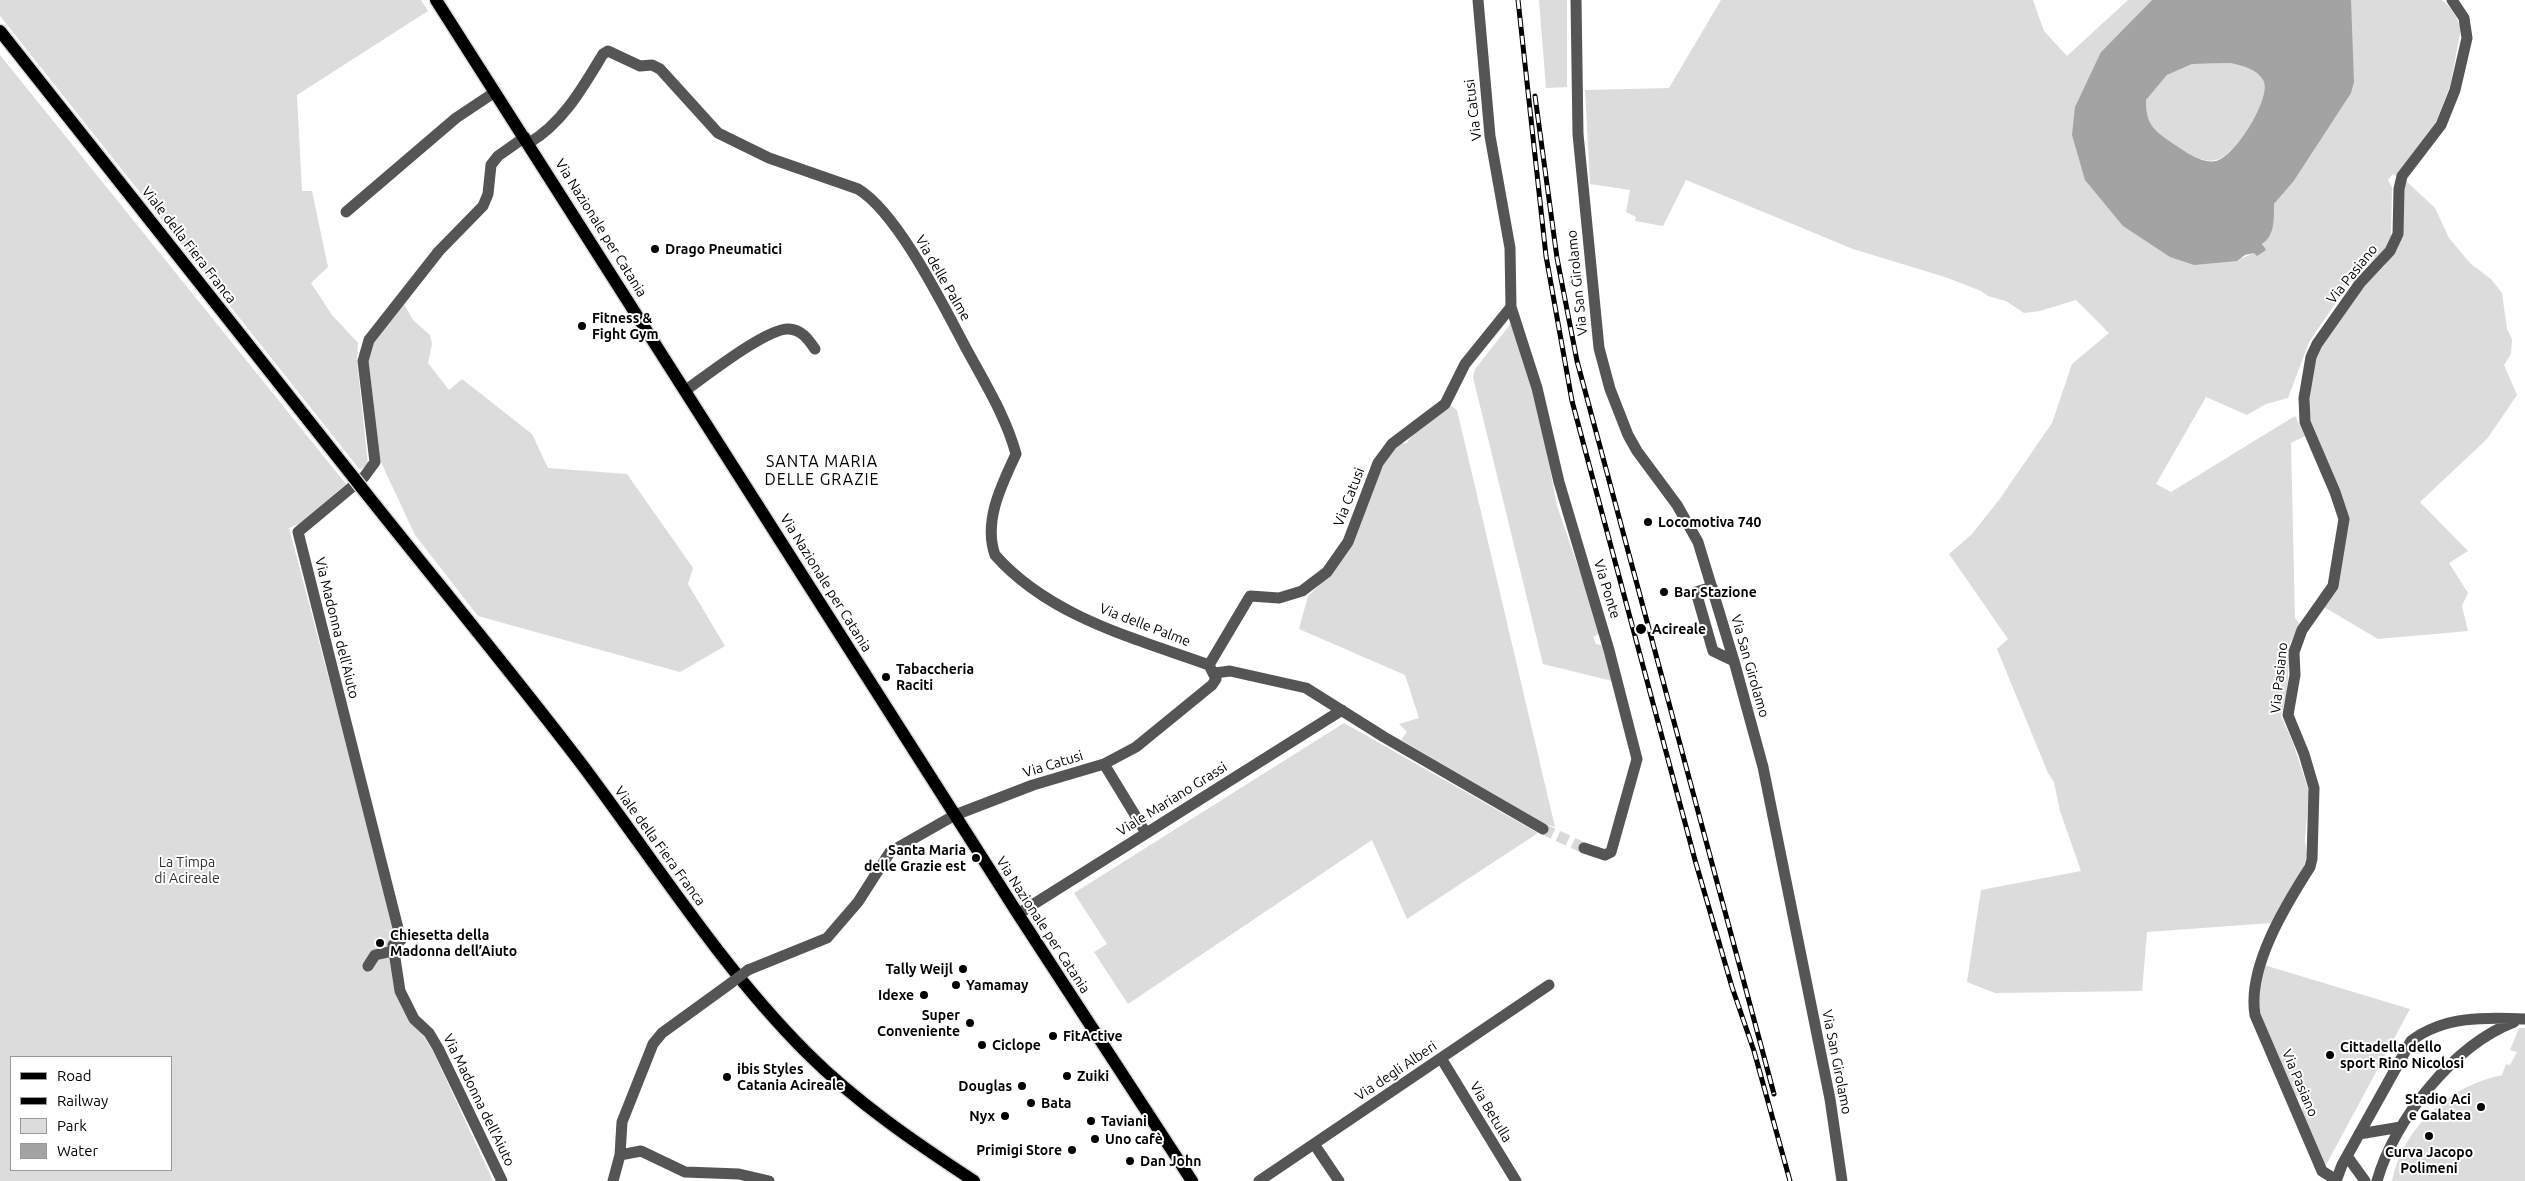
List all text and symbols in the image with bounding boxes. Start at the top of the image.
street label: Via Catusi [1461,78,1485,142]
street label: Via Nazionale per Catania [552,156,650,300]
street label: Viale della Fiera Franca [138,183,240,307]
street label: Via San Girolamo [1563,229,1591,337]
street label: Via delle Palme [912,232,974,324]
place label: Drago Pneumatici [665,241,782,257]
street label: Via Pasiano [2323,241,2381,307]
marker: Drago Pneumatici [649,243,661,255]
place label: Fitness & Fight Gym [592,310,659,342]
marker: Fitness & Fight Gym [576,320,588,332]
district label: SANTA MARIA DELLE GRAZIE [763,452,881,490]
street label: Via Catusi [1330,465,1368,529]
street label: Via Nazionale per Catania [777,511,875,655]
place label: Locomotiva 740 [1658,514,1761,530]
marker: Locomotiva 740 [1642,516,1654,528]
street label: Via Madonna dell'Aiuto [311,556,363,700]
street label: Via Ponte [1590,557,1624,621]
place label: Bar Stazione [1674,584,1757,600]
marker: Bar Stazione [1658,586,1670,598]
street label: Via delle Palme [1097,600,1193,650]
street label: Via San Girolamo [1727,613,1773,719]
place label: Acireale [1652,621,1706,637]
marker: Acireale [1634,622,1648,636]
street label: Via Pasiano [2267,642,2291,714]
place label: Tabaccheria Raciti [896,661,974,694]
marker: Tabaccheria Raciti [880,671,892,683]
street label: Via Catusi [1021,747,1085,781]
street label: Viale Mariano Grassi [1114,758,1230,840]
street label: Viale della Fiera Franca [611,783,709,909]
place label: Santa Maria delle Grazie est [864,842,966,874]
marker: Santa Maria delle Grazie est [970,852,982,864]
street label: Via Nazionale per Catania [992,853,1094,997]
park label: La Timpa di Acireale [154,854,220,886]
place label: Chiesetta della Madonna dell’Aiuto [390,927,517,960]
marker: Chiesetta della Madonna dell’Aiuto [374,937,386,949]
place label: Tally Weijl [886,961,953,977]
marker: Tally Weijl [957,963,969,975]
place label: Yamamay [966,977,1028,993]
marker: Yamamay [950,979,962,991]
place label: Idexe [878,987,914,1003]
marker: Idexe [918,989,930,1001]
place label: Super Conveniente [877,1007,960,1040]
street label: Via San Girolamo [1819,1008,1855,1116]
marker: Super Conveniente [964,1017,976,1029]
place label: FitActive [1063,1028,1123,1044]
marker: FitActive [1047,1030,1059,1042]
street label: Via Madonna dell'Aiuto [440,1031,518,1169]
place label: Ciclope [992,1037,1041,1053]
street label: Via degli Alberi [1352,1038,1440,1104]
marker: Ciclope [976,1039,988,1051]
place label: Cittadella dello sport Rino Nicolosi [2340,1039,2464,1072]
street label: Via Pasiano [2278,1047,2322,1119]
marker: Cittadella dello sport Rino Nicolosi [2324,1049,2336,1061]
legend [10,1056,172,1171]
place label: ibis Styles Catania Acireale [737,1061,844,1094]
text: Road [57,1067,92,1084]
place label: Zuiki [1077,1068,1109,1084]
marker: Zuiki [1061,1070,1073,1082]
marker: ibis Styles Catania Acireale [721,1071,733,1083]
place label: Douglas [958,1078,1012,1094]
street label: Via Betulla [1466,1079,1516,1145]
marker: Douglas [1016,1080,1028,1092]
place label: Stadio Aci e Galatea [2405,1091,2471,1124]
text: Railway [57,1092,108,1109]
place label: Bata [1041,1095,1071,1111]
marker: Bata [1025,1097,1037,1109]
marker: Stadio Aci e Galatea [2475,1101,2487,1113]
place label: Nyx [969,1108,995,1124]
marker: Nyx [999,1110,1011,1122]
place label: Taviani [1101,1113,1147,1129]
marker: Taviani [1085,1115,1097,1127]
text: Park [57,1117,87,1134]
marker: Curva Jacopo Polimeni [2423,1130,2435,1142]
place label: Uno cafè [1105,1131,1163,1147]
marker: Uno cafè [1089,1133,1101,1145]
text: Water [57,1142,98,1159]
place label: Primigi Store [976,1142,1062,1158]
marker: Primigi Store [1066,1144,1078,1156]
place label: Curva Jacopo Polimeni [2385,1144,2473,1176]
place label: Dan John [1140,1153,1201,1169]
marker: Dan John [1124,1155,1136,1167]

